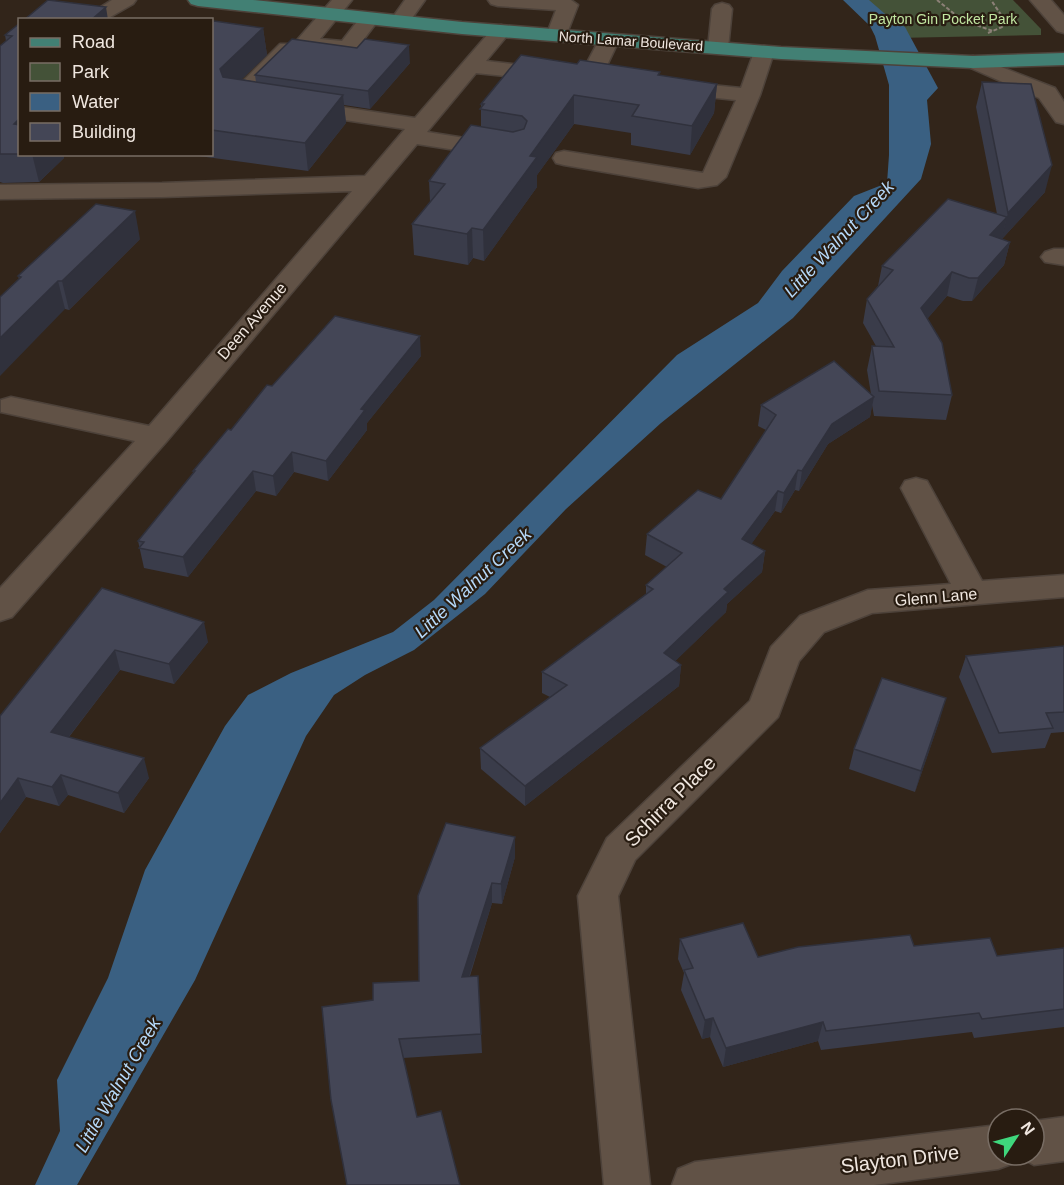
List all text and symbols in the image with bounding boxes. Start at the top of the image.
park label: Payton Gin Pocket Park [869,11,1018,27]
legend [18,18,213,156]
street label: North Lamar Boulevard [558,28,704,54]
text: Road [72,32,115,52]
text: Park [72,62,110,82]
text: Water [72,92,119,112]
text: Building [72,122,136,142]
water label: Little Walnut Creek [780,176,899,301]
street label: Deen Avenue [214,279,290,363]
water label: Little Walnut Creek [411,523,536,642]
street label: Glenn Lane [894,585,978,609]
street label: Schirra Place [620,751,720,851]
water label: Little Walnut Creek [71,1013,165,1156]
north arrow [986,1107,1046,1167]
text: N [1017,1119,1038,1138]
street label: Slayton Drive [840,1141,960,1177]

